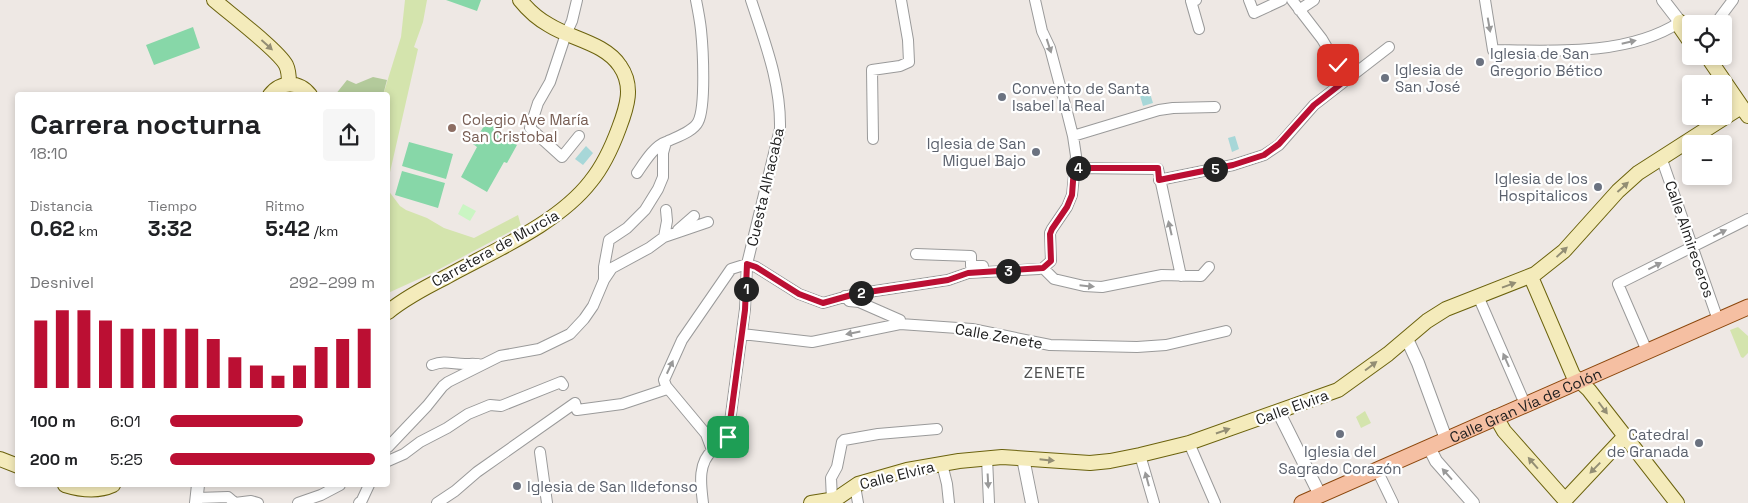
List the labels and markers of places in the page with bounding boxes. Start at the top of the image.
pin [1317,44,1359,86]
place label: Iglesia de San Gregorio Bético [1490,44,1603,80]
marker: Iglesia de San Gregorio Bético [1474,56,1486,68]
place label: Iglesia de San José [1395,60,1464,96]
marker: Iglesia de San José [1379,72,1391,84]
place label: Convento de Santa Isabel la Real [1012,79,1150,115]
marker: Convento de Santa Isabel la Real [996,91,1008,103]
place label: Colegio Ave María San Cristobal [462,110,589,146]
marker: Colegio Ave María San Cristobal [446,122,458,134]
place label: Iglesia de San Miguel Bajo [927,134,1026,170]
marker: Iglesia de San Miguel Bajo [1030,146,1042,158]
pin: 4 [1066,156,1090,180]
pin: 5 [1202,156,1228,182]
place label: Iglesia de los Hospitalicos [1495,169,1588,205]
marker: Iglesia de los Hospitalicos [1592,181,1604,193]
pin: 3 [996,258,1020,284]
pin: 1 [734,276,758,302]
pin: 2 [848,280,874,306]
pin [707,416,749,458]
place label: Catedral de Granada [1607,425,1689,461]
marker: Iglesia del Sagrado Corazón [1334,428,1346,440]
marker: Catedral de Granada [1693,437,1705,449]
place label: Iglesia del Sagrado Corazón [1279,442,1401,478]
place label: Iglesia de San Ildefonso [527,477,698,496]
marker: Iglesia de San Ildefonso [511,480,523,492]

